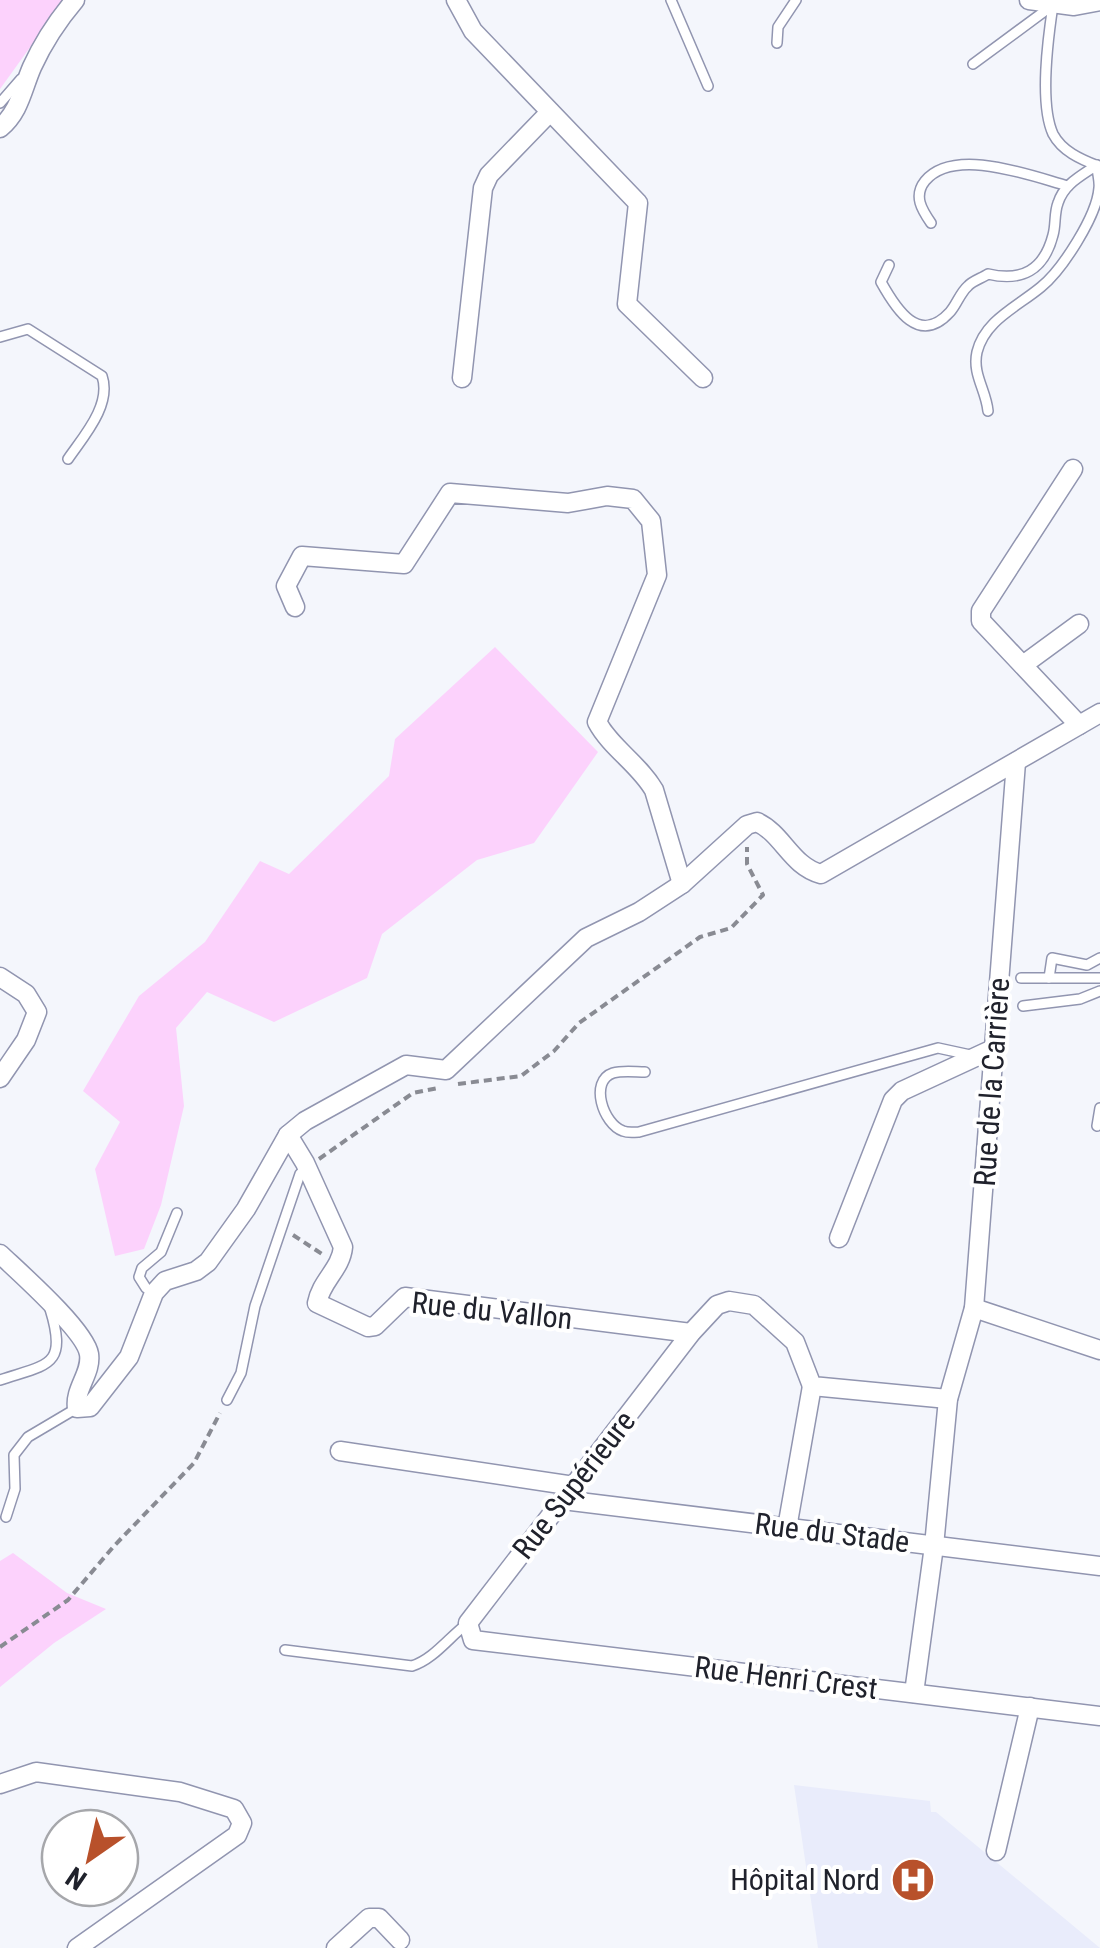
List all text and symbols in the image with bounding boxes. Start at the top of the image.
street label: Rue de la Carrière [967,977,1016,1187]
street label: Rue du Vallon [410,1285,574,1336]
street label: Rue Supérieure [505,1404,642,1566]
street label: Rue du Stade [753,1506,911,1559]
street label: Rue Henri Crest [693,1649,880,1706]
north arrow [40,1808,140,1908]
hospital icon: Hôpital Nord [890,1857,936,1903]
text: N [60,1860,93,1897]
place label: Hôpital Nord [730,1862,880,1897]

